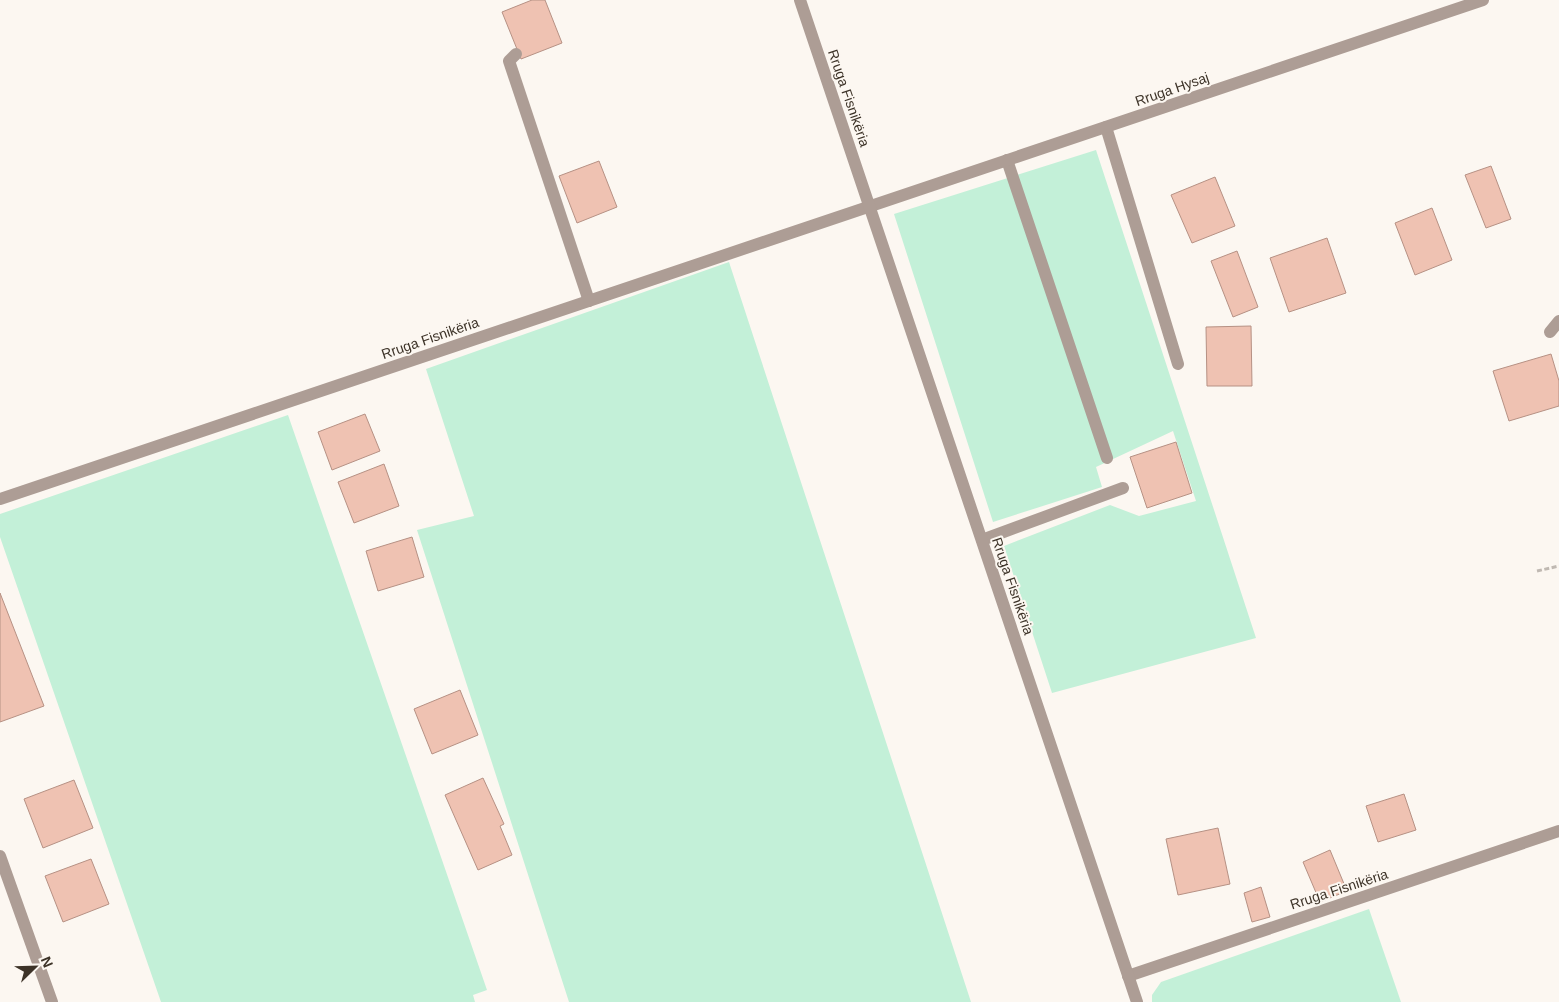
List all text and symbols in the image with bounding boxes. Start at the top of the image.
street label: Rruga Fisnikëria [825,47,873,149]
street label: Rruga Hysaj [1133,69,1211,109]
street label: Rruga Fisnikëria [379,314,481,362]
street label: Rruga Fisnikëria [989,535,1037,637]
street label: Rruga Fisnikëria [1288,866,1390,912]
north arrow [10,942,60,992]
text: N [38,954,56,970]

